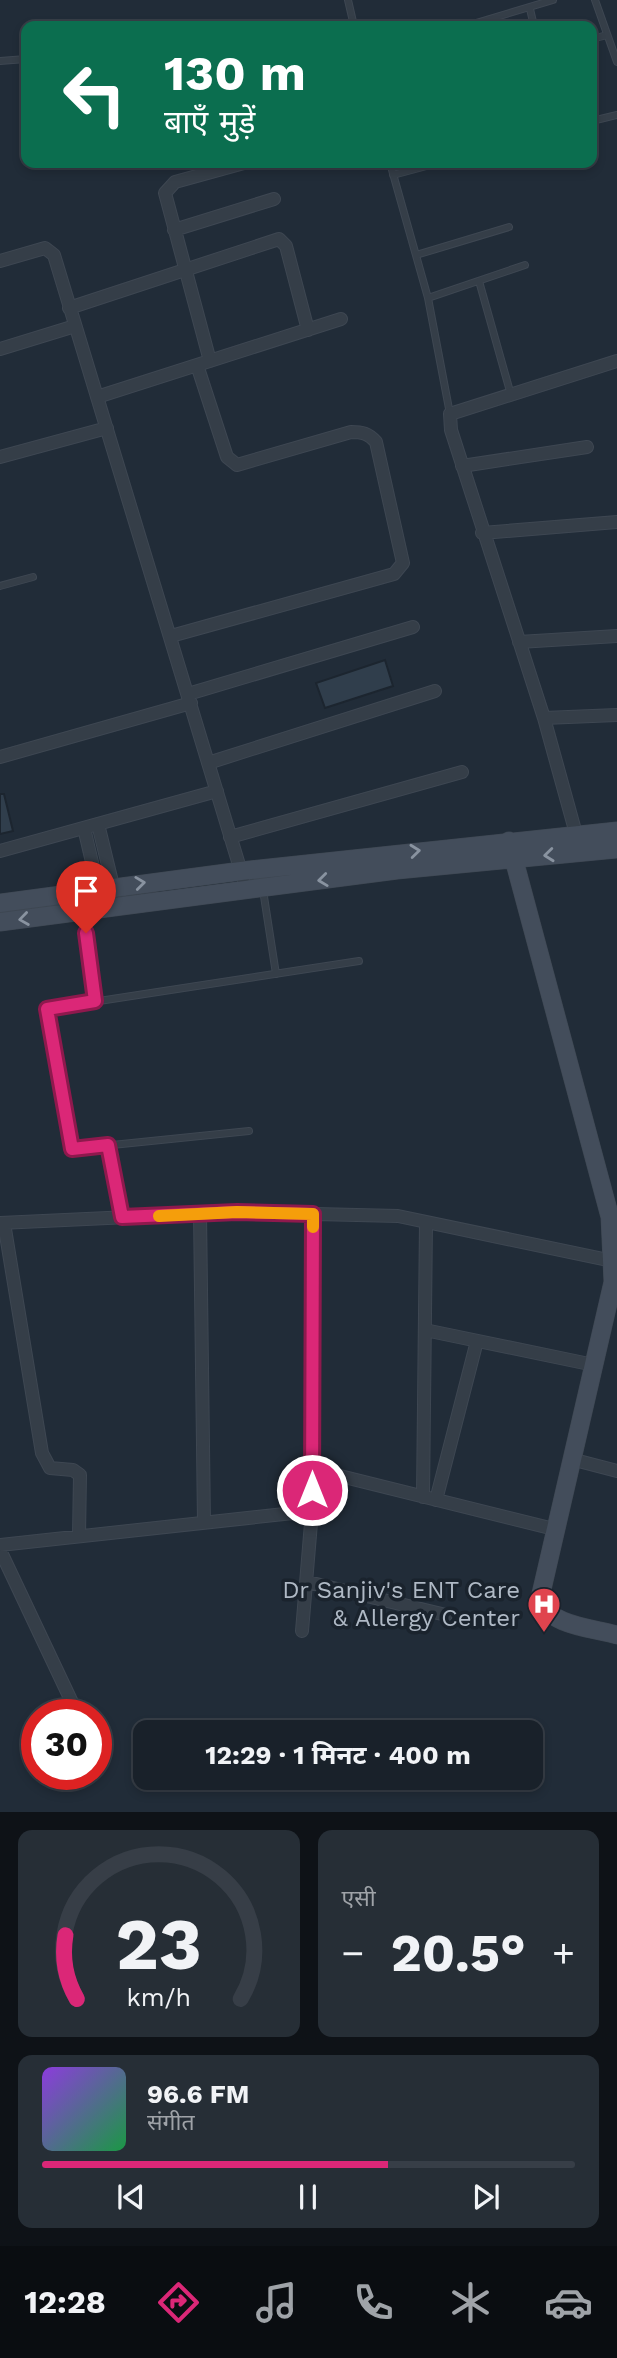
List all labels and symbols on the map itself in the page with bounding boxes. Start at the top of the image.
one-way arrow [410,844,421,859]
one-way arrow [543,847,554,862]
pin [56,861,116,933]
one-way arrow [317,872,329,887]
one-way arrow [134,875,146,890]
one-way arrow [19,911,30,926]
position arrow [275,1453,349,1527]
place label: Dr Sanjiv's ENT Care & Allergy Center [282,1576,520,1632]
hospital icon: Dr Sanjiv's ENT Care & Allergy Center [525,1585,563,1634]
speed limit sign: 30 [21,1699,112,1790]

